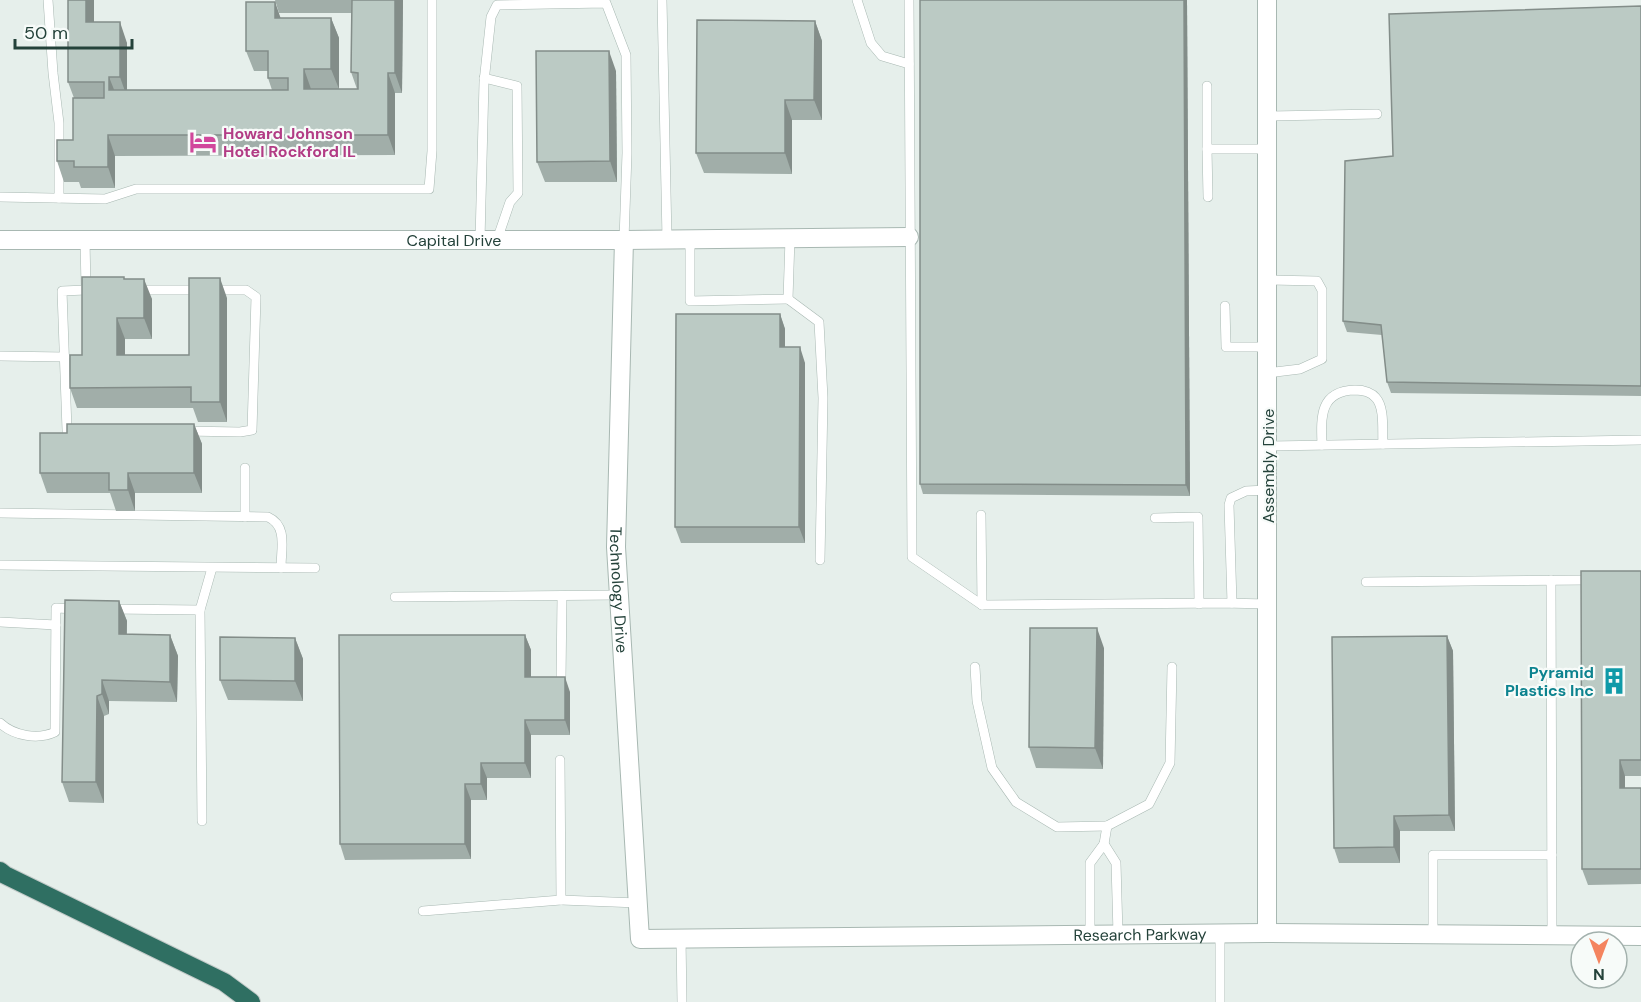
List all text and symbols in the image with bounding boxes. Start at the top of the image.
scale bar [15,12,132,50]
text: 50 m [24,21,68,45]
place label: Howard Johnson Hotel Rockford IL [223,123,356,162]
hotel icon: Howard Johnson Hotel Rockford IL [188,127,218,157]
street label: Capital Drive [407,230,501,251]
street label: Assembly Drive [1258,409,1279,523]
street label: Technology Drive [605,526,632,654]
place label: Pyramid Plastics Inc [1505,662,1594,701]
building icon: Pyramid Plastics Inc [1599,666,1629,696]
street label: Research Parkway [1073,924,1207,946]
north arrow [1569,930,1629,990]
text: N [1593,964,1605,985]

